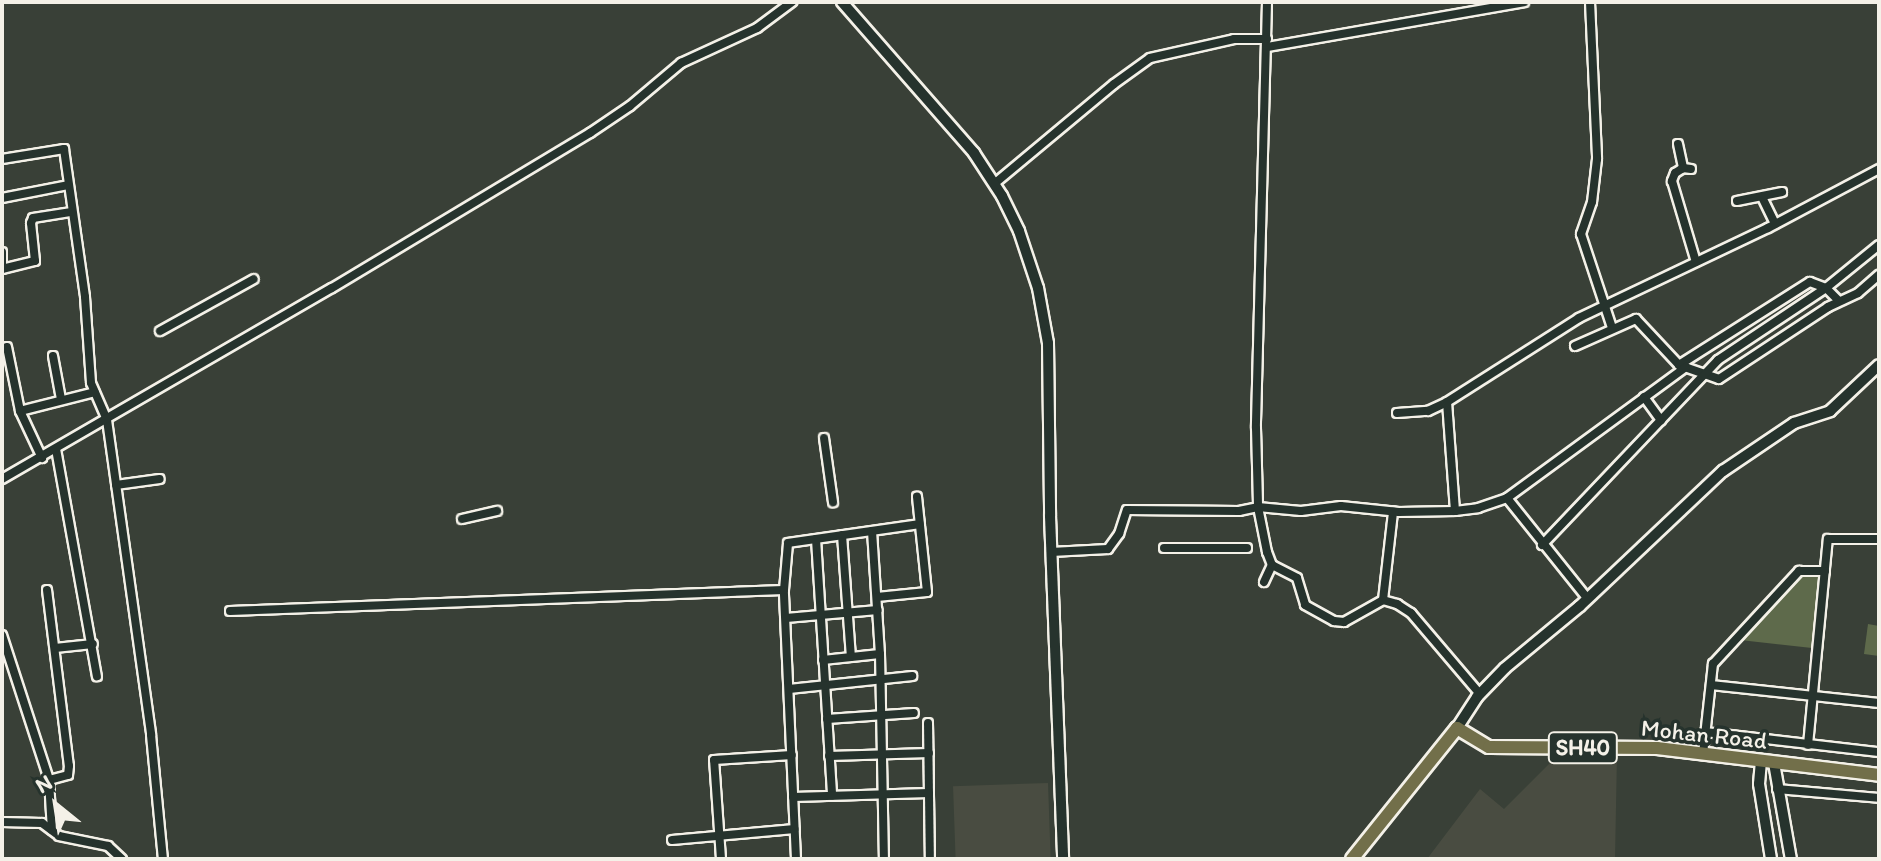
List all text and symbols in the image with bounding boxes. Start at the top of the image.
street label: Mohan Road [1640,713,1768,755]
road number: SH40 [1547,730,1619,766]
north arrow [16,765,96,845]
text: N [31,768,57,799]

